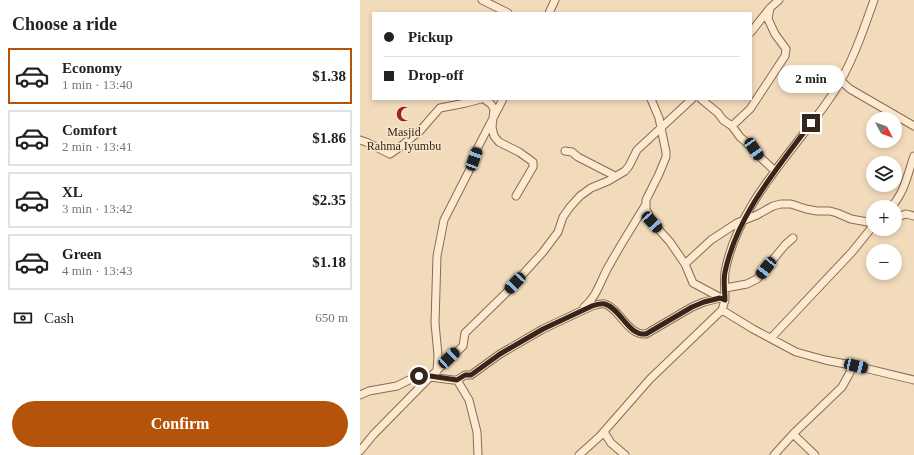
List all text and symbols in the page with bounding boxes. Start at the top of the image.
text: Choose a ride [12,14,117,34]
text: Pickup [408,29,453,45]
icon: car [14,58,50,94]
text: Economy [62,60,122,76]
callout: 2 min [778,65,844,93]
text: Drop-off [408,67,464,83]
text: $1.38 [312,68,346,84]
text: 2 min [795,71,827,86]
text: 1 min · 13:40 [62,77,132,92]
mosque icon: Masjid Rahma Iyumbu [395,105,413,123]
north arrow [866,112,902,148]
map controls [866,112,902,280]
route end [802,114,820,132]
icon: car [14,120,50,156]
text: Comfort [62,122,117,138]
place label: Masjid Rahma Iyumbu [367,125,441,153]
text: $1.86 [312,130,346,146]
car [742,136,766,162]
text: 2 min · 13:41 [62,139,132,154]
car [464,146,484,172]
button: layers [866,156,902,192]
icon: car [14,182,50,218]
text: XL [62,184,83,200]
text: $2.35 [312,192,346,208]
button: + [866,200,902,236]
text: 3 min · 13:42 [62,201,132,216]
car [640,209,664,235]
icon: car [14,244,50,280]
button: − [866,244,902,280]
text: Green [62,246,102,262]
text: $1.18 [312,254,346,270]
car [754,255,778,281]
text: 4 min · 13:43 [62,263,132,278]
car [502,270,528,296]
icon: cash [12,307,34,329]
text: Cash [44,310,74,326]
text: 650 m [315,310,348,325]
car [436,345,462,371]
car [843,357,869,375]
route start [410,367,428,385]
button: Confirm [12,401,348,447]

